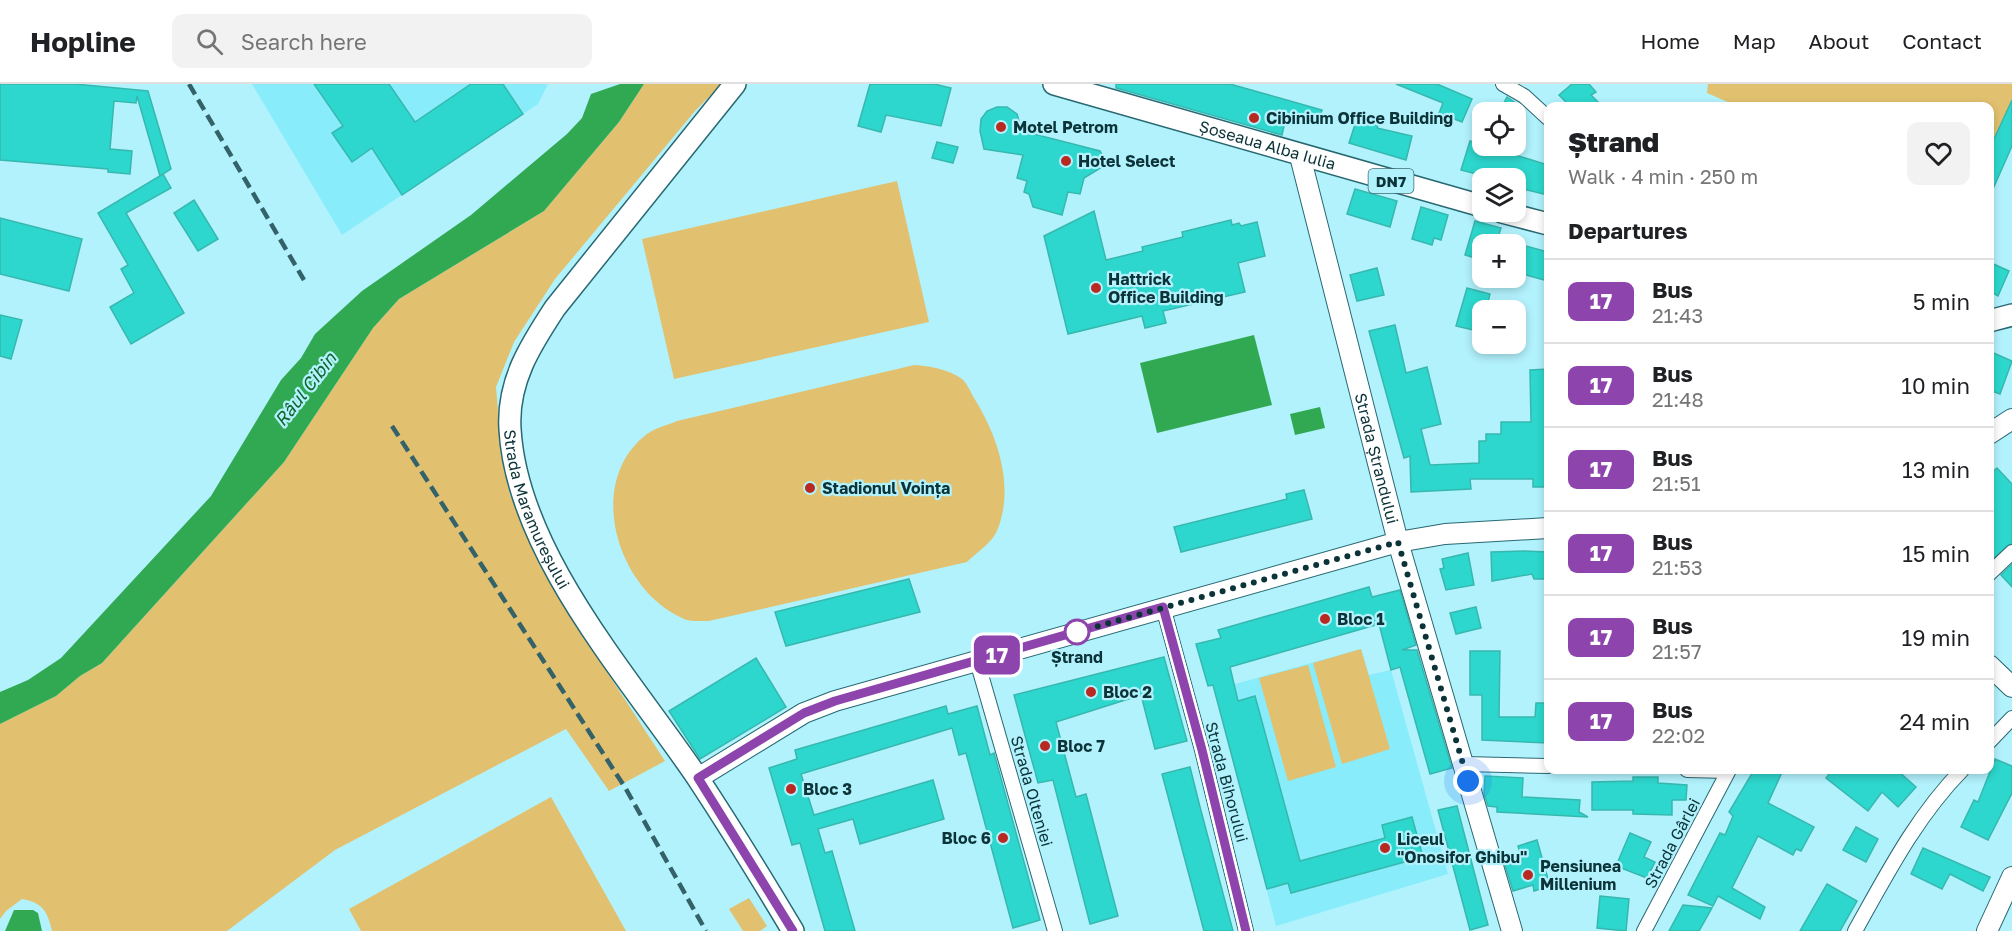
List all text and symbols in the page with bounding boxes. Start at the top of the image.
search box [172,14,592,68]
text: Hopline [30,25,136,58]
icon: search [193,25,226,58]
text: Search here [241,28,367,55]
text: Home [1640,28,1700,54]
text: Map [1733,28,1776,54]
text: About [1809,28,1869,54]
text: Contact [1902,28,1982,54]
map controls [1472,102,1526,354]
button: locate [1472,102,1526,156]
place label: Cibinium Office Building [1266,108,1453,128]
marker: Cibinium Office Building [1247,111,1261,125]
street label: Șoseaua Alba Iulia [1197,116,1338,174]
place label: Motel Petrom [1013,117,1118,137]
marker: Motel Petrom [994,120,1008,134]
button: heart [1907,122,1970,185]
text: Ștrand [1568,125,1659,158]
place label: Hotel Select [1078,151,1175,171]
marker: Hotel Select [1059,154,1073,168]
text: Walk · 4 min · 250 m [1568,164,1758,188]
button: layers [1472,168,1526,222]
road number: DN7 [1368,169,1414,193]
text: Departures [1568,217,1687,244]
button: + [1472,234,1526,288]
place label: Hattrick Office Building [1108,269,1224,307]
text: Bus [1652,276,1693,303]
marker: Hattrick Office Building [1089,281,1103,295]
text: 17 [1590,288,1612,314]
text: 5 min [1913,288,1970,315]
button: − [1472,300,1526,354]
text: 21:43 [1652,303,1703,327]
water label: Râul Cibin [269,347,341,430]
text: Bus [1652,360,1693,387]
text: 17 [1590,372,1612,398]
text: 10 min [1901,372,1970,399]
text: 21:48 [1652,387,1704,411]
street label: Strada Ștrandului [1351,391,1403,526]
street label: Strada Maramureșului [500,429,574,592]
text: Bus [1652,444,1693,471]
text: 17 [1590,456,1612,482]
text: 13 min [1902,456,1970,483]
text: 21:51 [1652,471,1701,495]
place label: Stadionul Voința [822,478,950,498]
marker: Stadionul Voința [803,481,817,495]
text: Bus [1652,528,1693,555]
text: 17 [1590,540,1612,566]
text: 15 min [1902,540,1970,567]
text: 21:53 [1652,555,1703,579]
place label: Bloc 1 [1337,609,1385,629]
marker: Bloc 1 [1318,612,1332,626]
text: Bus [1652,612,1693,639]
marker: Ștrand [1064,619,1090,645]
text: 17 [1590,624,1612,650]
text: 19 min [1902,624,1970,651]
line badge: 17 [970,636,1024,674]
text: 21:57 [1652,639,1702,663]
text: 17 [986,642,1008,668]
place label: Ștrand [1051,647,1103,667]
place label: Bloc 2 [1103,682,1152,702]
marker: Bloc 2 [1084,685,1098,699]
text: Bus [1652,696,1693,723]
text: 17 [1590,708,1612,734]
text: 24 min [1899,708,1970,735]
street label: Strada Bihorului [1201,720,1253,844]
text: 22:02 [1652,723,1705,747]
street label: Strada Olteniei [1007,733,1057,849]
place label: Bloc 7 [1057,736,1105,756]
marker: Bloc 7 [1038,739,1052,753]
your location [1453,766,1483,796]
place label: Bloc 3 [803,779,852,799]
marker: Bloc 3 [784,782,798,796]
street label: Strada Gârlei [1640,794,1704,892]
place label: Bloc 6 [941,828,991,848]
place label: Liceul "Onosifor Ghibu" [1397,829,1527,867]
marker: Bloc 6 [996,831,1010,845]
marker: Liceul "Onosifor Ghibu" [1378,841,1392,855]
place label: Pensiunea Millenium [1540,856,1621,894]
marker: Pensiunea Millenium [1521,868,1535,882]

